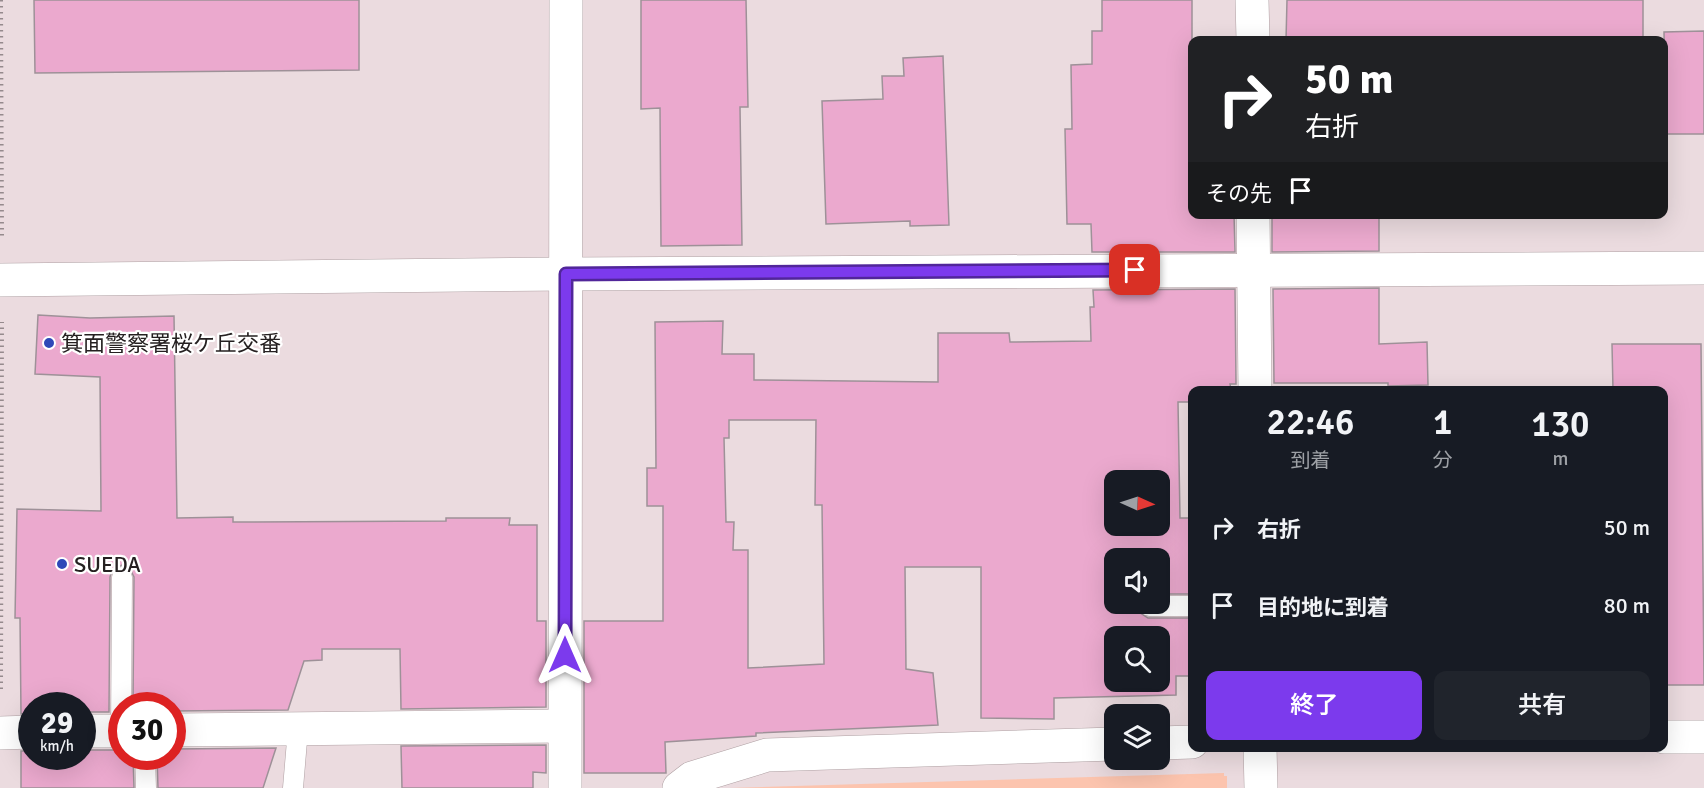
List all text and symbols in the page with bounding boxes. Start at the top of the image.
text: 50 m [1305,54,1394,105]
icon: right [1206,60,1284,138]
text: 右折 [1305,111,1359,144]
icon: arrive [1284,174,1317,207]
text: その先 [1206,180,1272,207]
pin [1109,244,1160,295]
icon: arrive [1118,253,1151,286]
place label: 箕面警察署桜ケ丘交番 [61,330,281,357]
marker: 箕面警察署桜ケ丘交番 [42,336,56,350]
text: 22:46 [1266,400,1354,445]
text: 1 [1433,400,1453,445]
text: 130 [1531,402,1590,447]
text: m [1552,446,1568,471]
text: 到着 [1290,448,1330,473]
text: 分 [1433,448,1453,473]
north arrow [1104,470,1170,536]
map controls [1104,470,1170,770]
icon: right [1206,511,1239,544]
text: 50 m [1604,514,1650,541]
text: 右折 [1257,516,1301,543]
button: sound [1104,548,1170,614]
place label: SUEDA [74,551,141,578]
marker: SUEDA [55,557,69,571]
icon: arrive [1206,589,1239,622]
text: 80 m [1604,592,1650,619]
text: 目的地に到着 [1257,594,1389,621]
position arrow [533,623,597,687]
button: search [1104,626,1170,692]
button: 終了 [1206,671,1422,740]
button: 共有 [1434,671,1650,740]
speed limit sign: 30 [108,692,186,770]
button: layers [1104,704,1170,770]
text: 29 [41,705,73,742]
text: km/h [40,737,74,755]

